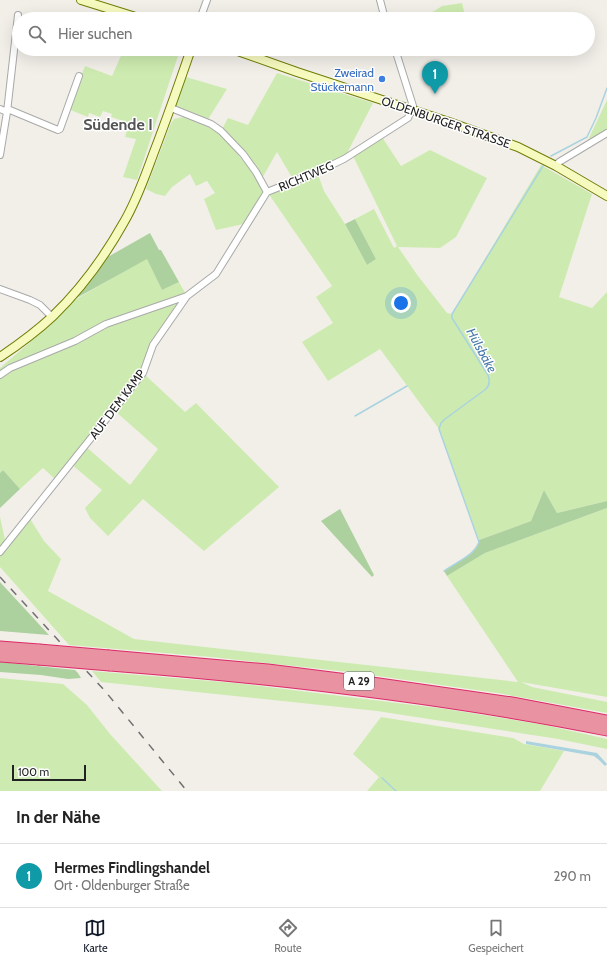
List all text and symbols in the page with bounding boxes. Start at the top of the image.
search box [12,12,595,56]
icon: search [26,23,48,45]
text: Hier suchen [58,25,133,43]
pin: 1 [422,61,448,94]
place label: Zweirad Stückemann [310,65,374,94]
marker: Zweirad Stückemann [377,74,387,84]
street label: OLDENBURGER STRASSE [379,93,513,151]
district label: Südende I [83,115,153,134]
street label: RICHTWEG [276,158,336,194]
your location [391,293,411,313]
water label: Hülsbäke [463,325,501,375]
street label: AUF DEM KAMP [86,366,148,442]
road number: A 29 [344,672,374,690]
scale bar [12,763,86,782]
text: 100 m [18,765,49,779]
text: In der Nähe [16,807,100,827]
text: Hermes Findlingshandel [54,859,210,877]
text: 1 [27,868,31,884]
text: 290 m [553,868,591,884]
text: Ort · Oldenburger Straße [54,877,190,893]
tab: Karte [83,917,108,955]
tab: Route [274,917,302,955]
tab: Gespeichert [468,917,524,955]

